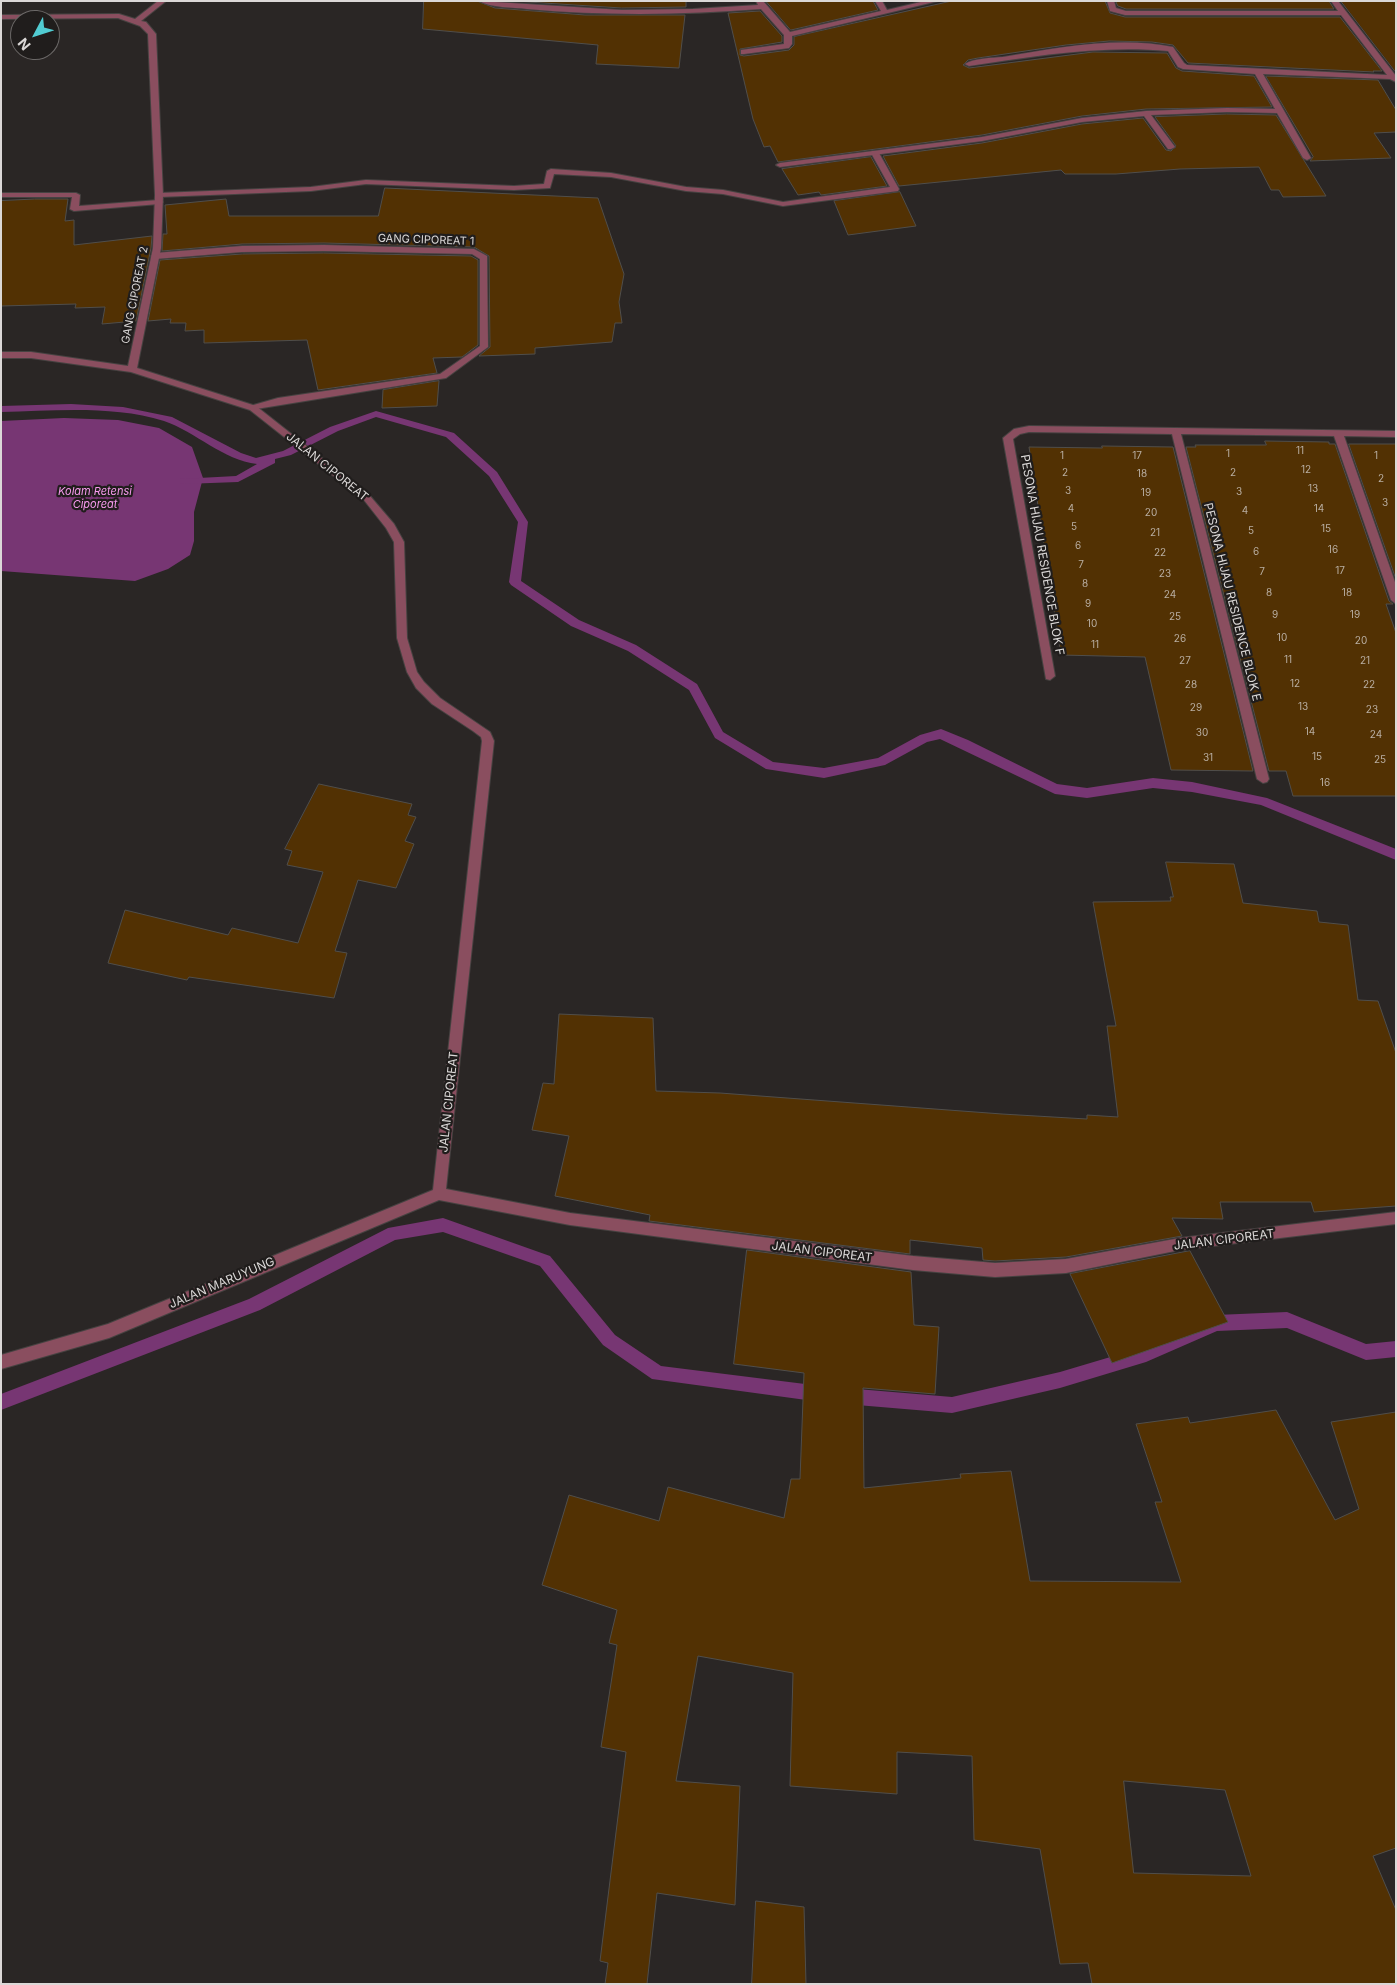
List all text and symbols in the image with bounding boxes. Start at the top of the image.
north arrow [10,10,60,60]
text: N [14,35,34,54]
street label: GANG CIPOREAT 1 [378,232,474,248]
street label: GANG CIPOREAT 2 [119,245,151,345]
street label: JALAN CIPOREAT [283,430,371,504]
house number: 11 [1296,445,1304,457]
house number: 1 [1226,448,1230,460]
house number: 1 [1060,450,1064,462]
house number: 17 [1132,450,1142,462]
house number: 1 [1374,450,1378,462]
street label: PESONA HIJAU RESIDENCE BLOK F [1017,453,1067,657]
house number: 12 [1301,464,1311,476]
house number: 2 [1062,467,1068,479]
house number: 2 [1230,467,1236,479]
house number: 18 [1137,468,1147,480]
house number: 2 [1378,473,1384,485]
house number: 13 [1308,483,1318,495]
water label: Kolam Retensi Ciporeat [58,485,132,511]
house number: 3 [1065,485,1071,497]
house number: 3 [1236,486,1242,498]
house number: 19 [1141,487,1151,499]
house number: 3 [1382,497,1388,509]
street label: PESONA HIJAU RESIDENCE BLOK E [1200,501,1264,703]
house number: 4 [1068,503,1074,515]
house number: 14 [1314,503,1324,515]
house number: 4 [1242,505,1248,517]
house number: 20 [1145,507,1157,519]
house number: 5 [1071,521,1077,533]
house number: 15 [1321,523,1331,535]
house number: 5 [1248,525,1254,537]
house number: 21 [1150,527,1160,539]
house number: 6 [1075,540,1081,552]
house number: 16 [1328,544,1338,556]
house number: 6 [1253,546,1259,558]
house number: 22 [1154,547,1166,559]
house number: 7 [1078,559,1084,571]
house number: 17 [1335,565,1345,577]
house number: 7 [1259,566,1265,578]
house number: 23 [1159,568,1171,580]
house number: 8 [1082,578,1088,590]
house number: 8 [1266,587,1272,599]
house number: 18 [1342,587,1352,599]
house number: 24 [1164,589,1176,601]
house number: 9 [1085,598,1091,610]
house number: 9 [1272,609,1278,621]
house number: 19 [1350,609,1360,621]
house number: 25 [1169,611,1181,623]
house number: 10 [1087,618,1097,630]
house number: 10 [1277,632,1287,644]
house number: 26 [1174,633,1186,645]
house number: 20 [1355,635,1367,647]
house number: 11 [1091,639,1099,651]
house number: 11 [1284,654,1292,666]
house number: 27 [1179,655,1191,667]
house number: 21 [1360,655,1370,667]
house number: 12 [1290,678,1300,690]
house number: 28 [1185,679,1197,691]
house number: 22 [1363,679,1375,691]
house number: 13 [1298,701,1308,713]
house number: 29 [1190,702,1202,714]
house number: 23 [1366,704,1378,716]
house number: 14 [1305,726,1315,738]
house number: 30 [1196,727,1208,739]
house number: 24 [1370,729,1382,741]
house number: 15 [1312,751,1322,763]
house number: 31 [1203,752,1213,764]
house number: 25 [1374,754,1386,766]
house number: 16 [1320,777,1330,789]
street label: JALAN CIPOREAT [437,1051,461,1153]
street label: JALAN CIPOREAT [1173,1227,1275,1253]
street label: JALAN CIPOREAT [771,1239,873,1265]
street label: JALAN MARUYUNG [167,1254,277,1312]

